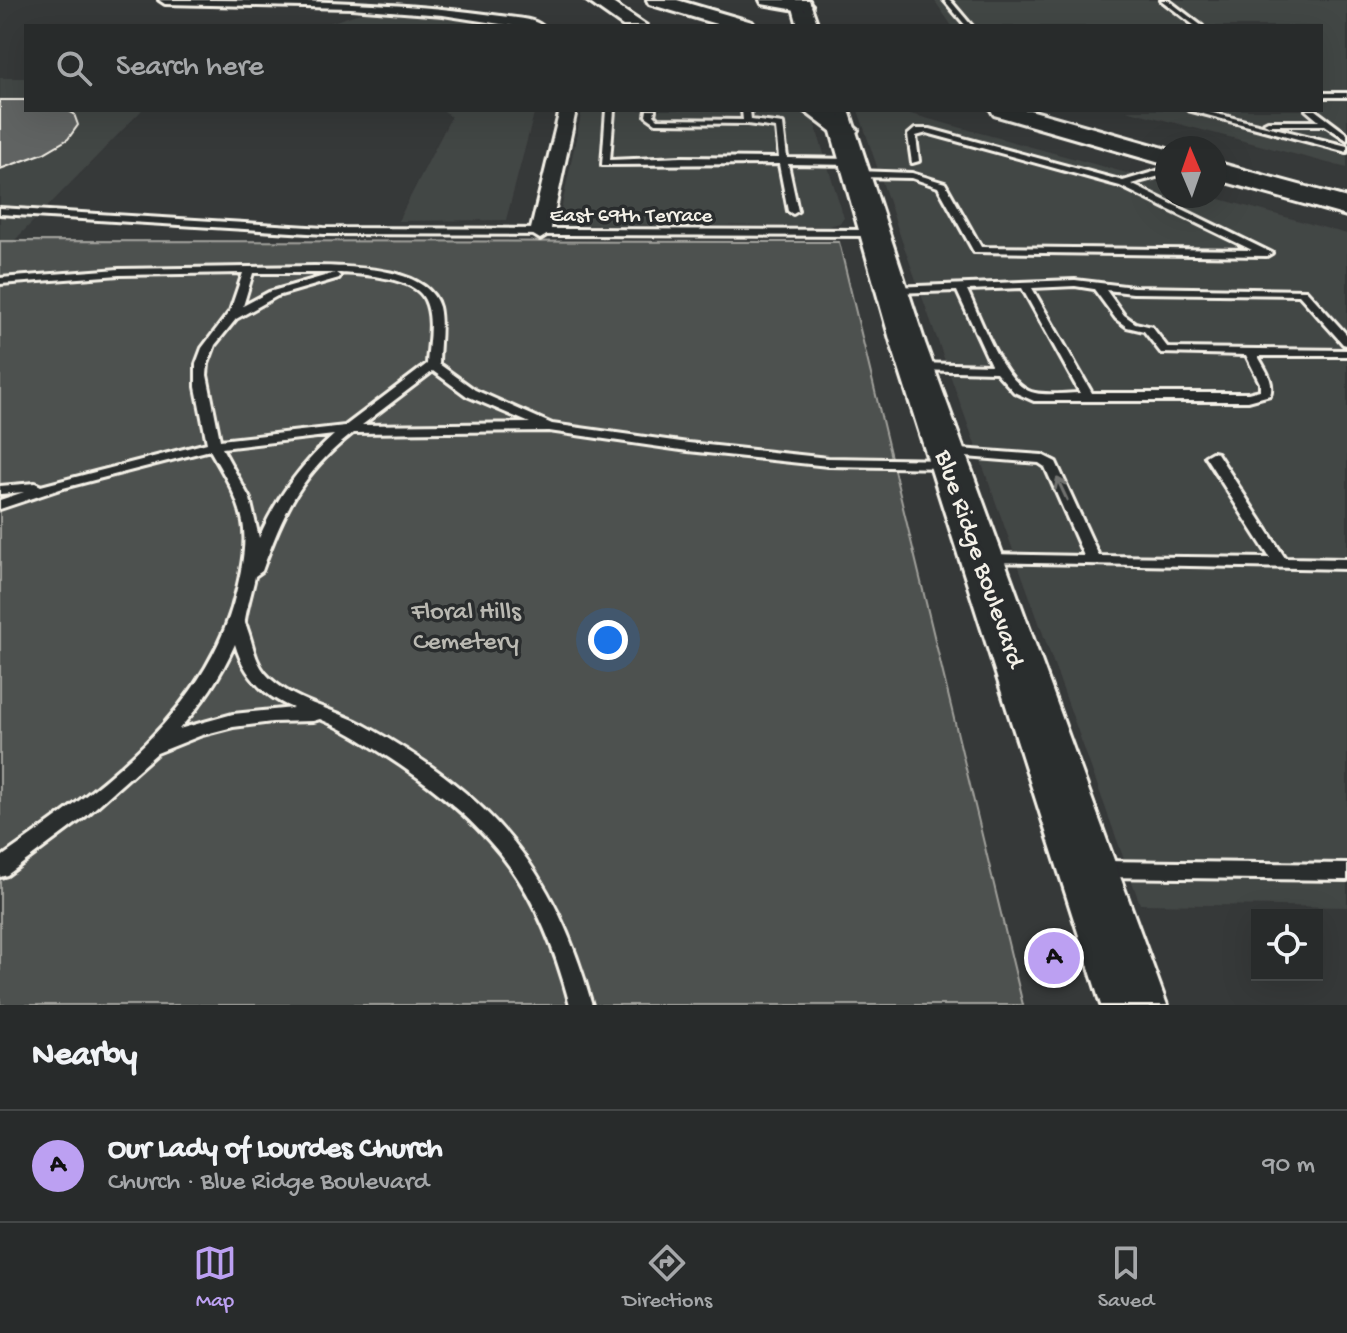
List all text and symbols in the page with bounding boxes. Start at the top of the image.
search box [24,24,1323,112]
icon: search [52,46,96,90]
text: Search here [116,51,264,86]
north arrow [1155,136,1227,208]
street label: East 69th Terrace [550,204,713,230]
street label: Blue Ridge Boulevard [926,446,1030,674]
one-way arrow [1054,477,1069,501]
park label: Floral Hills Cemetery [410,598,522,659]
your location [588,620,628,660]
map controls [1251,909,1323,981]
button: locate [1251,909,1323,981]
pin: A [1028,928,1080,988]
text: Nearby [32,1037,137,1077]
text: Our Lady of Lourdes Church [108,1133,443,1168]
text: A [50,1151,66,1182]
text: 90 m [1263,1151,1315,1182]
text: Church · Blue Ridge Boulevard [108,1168,429,1199]
tab: Map [193,1241,237,1315]
tab: Directions [623,1241,712,1315]
tab: Saved [1098,1241,1154,1315]

